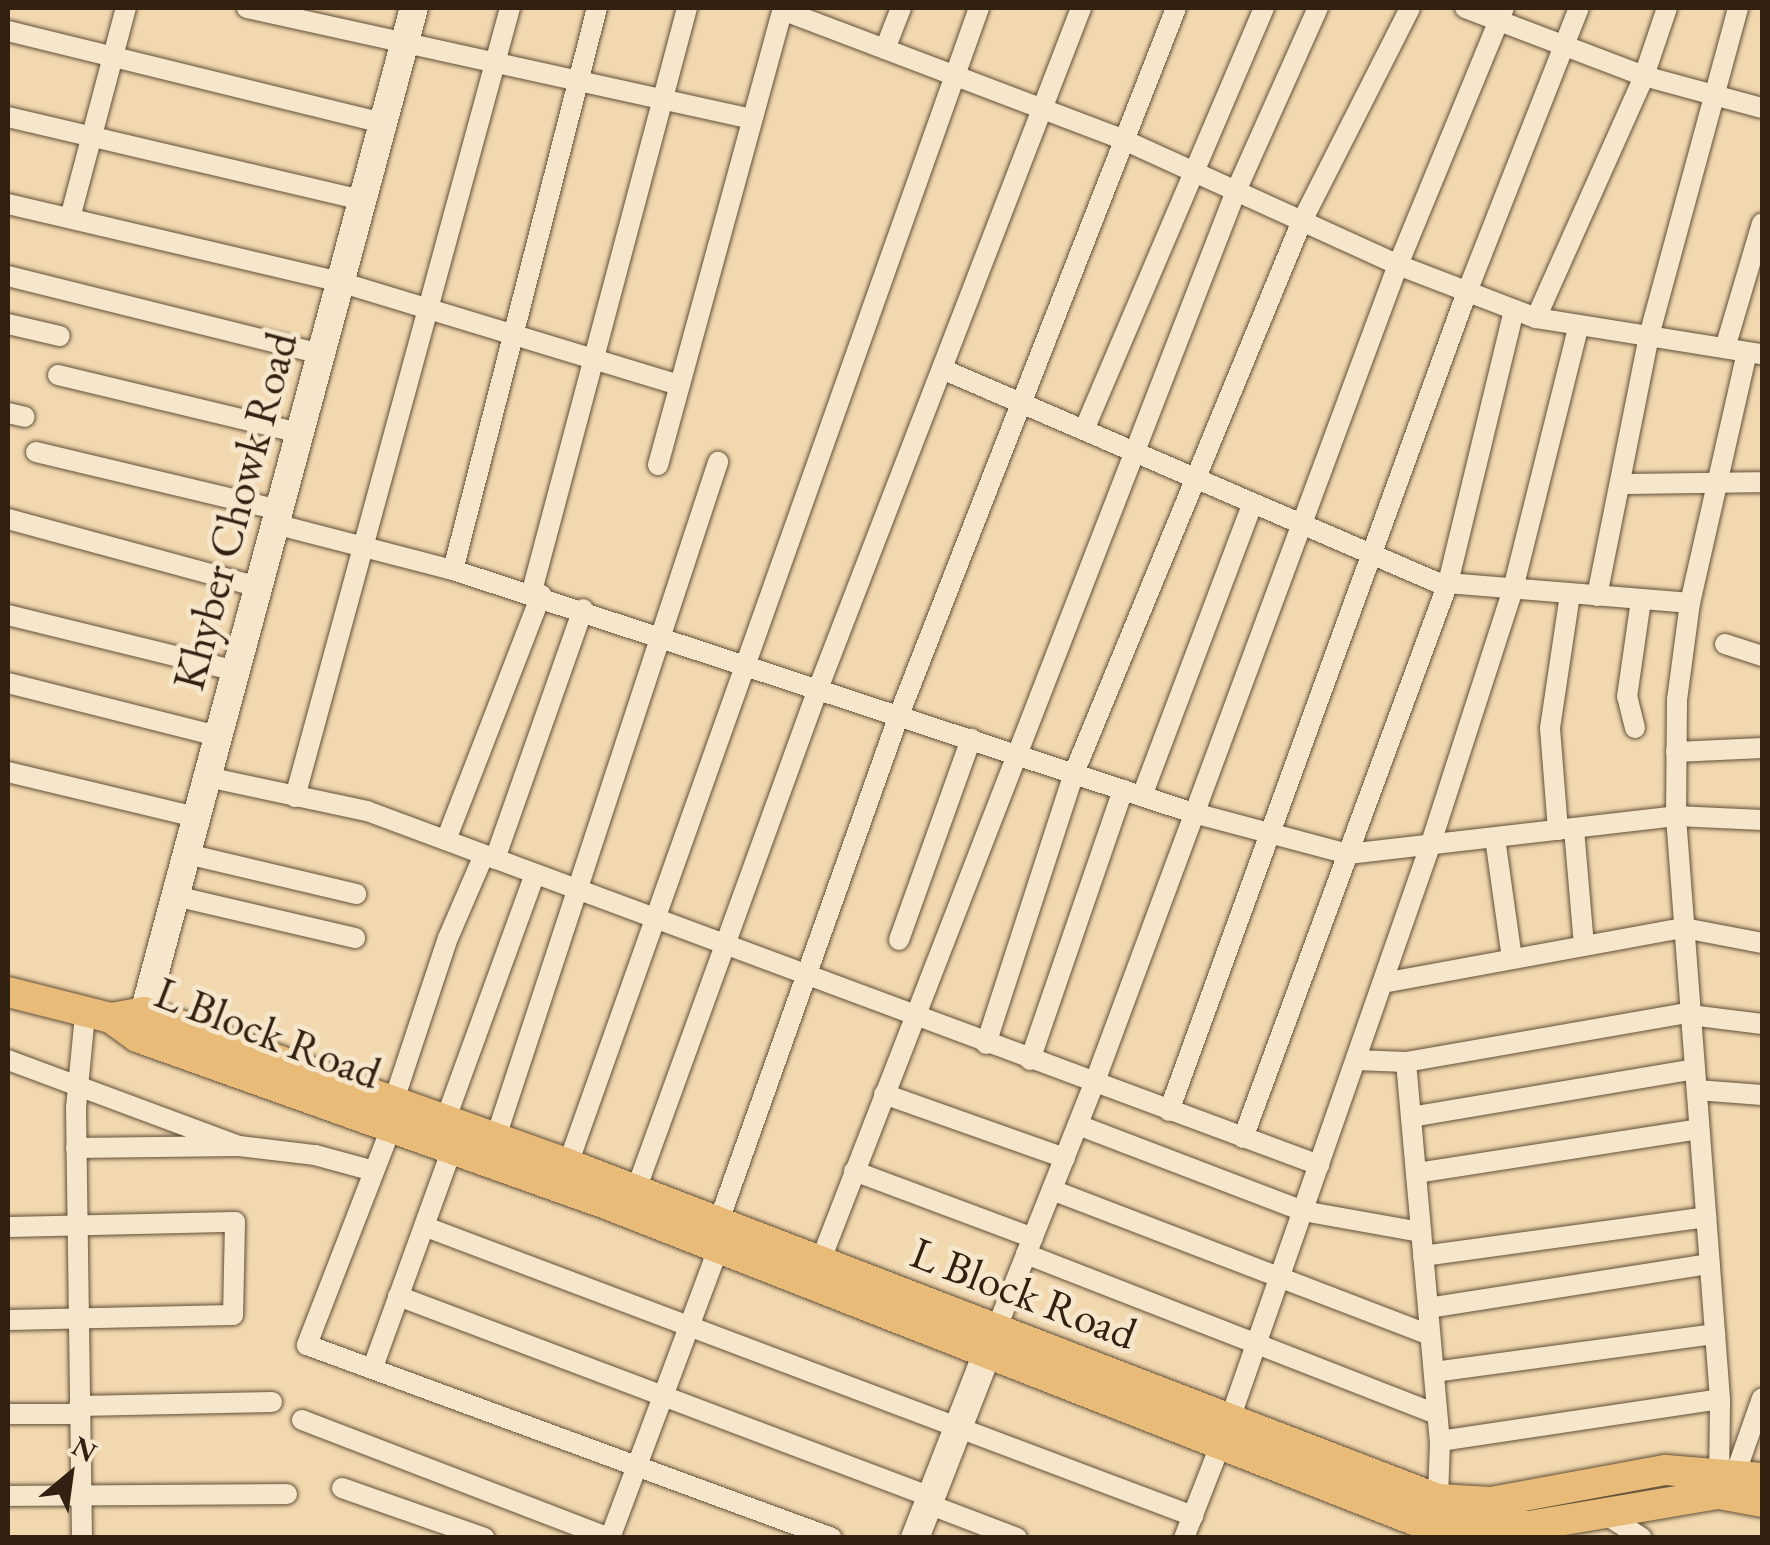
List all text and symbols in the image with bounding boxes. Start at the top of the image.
street label: Khyber Chowk Road [161,326,309,696]
street label: L Block Road [148,965,388,1101]
street label: L Block Road [904,1225,1144,1361]
north arrow [20,1425,120,1525]
text: N [66,1428,103,1470]

